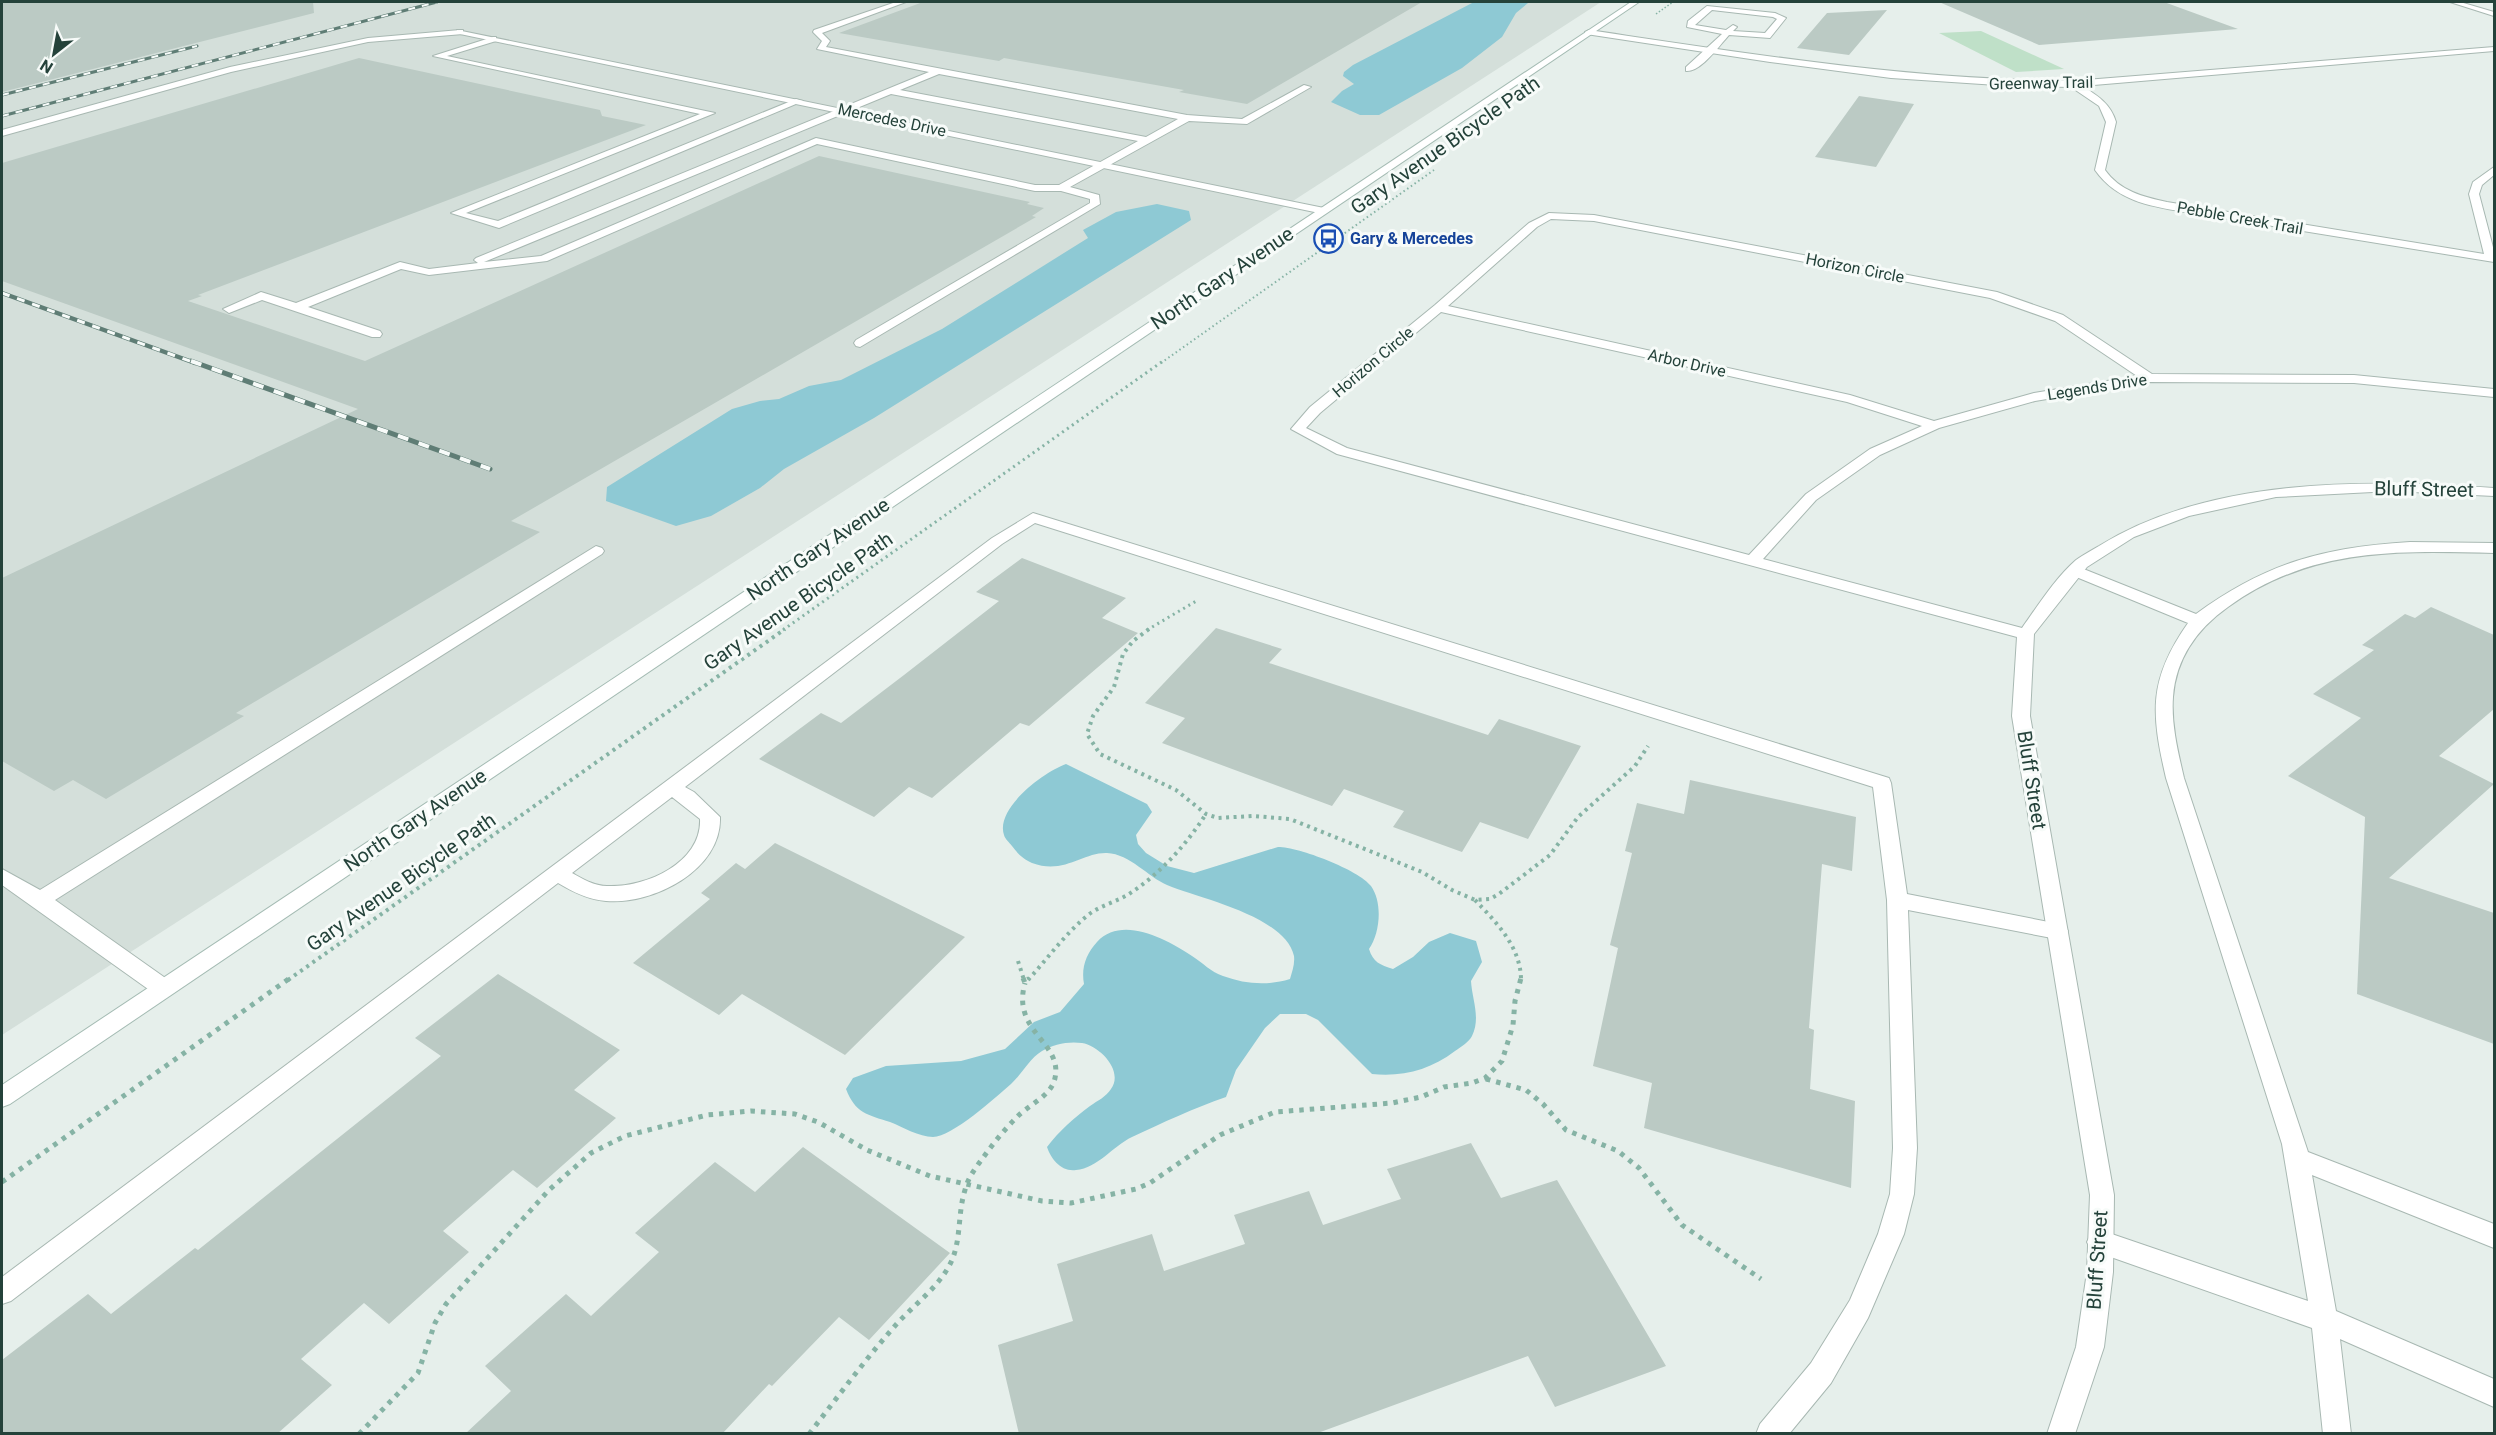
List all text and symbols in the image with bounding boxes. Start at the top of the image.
north arrow [24,24,84,84]
text: N [37,55,56,77]
street label: Gary Avenue Bicycle Path [1346,71,1544,219]
street label: Greenway Trail [1989,73,2093,93]
street label: Mercedes Drive [836,99,948,141]
street label: Pebble Creek Trail [2175,198,2305,238]
street label: North Gary Avenue [1146,221,1298,335]
bus stop icon: Gary & Mercedes [1313,222,1345,254]
place label: Gary & Mercedes [1350,229,1473,248]
street label: Horizon Circle [1804,249,1906,287]
street label: Horizon Circle [1329,323,1417,401]
street label: Arbor Drive [1646,345,1728,381]
street label: Legends Drive [2046,370,2148,404]
street label: Bluff Street [2374,476,2474,502]
street label: North Gary Avenue [742,492,894,606]
street label: Gary Avenue Bicycle Path [699,527,897,675]
street label: Bluff Street [2012,729,2052,831]
street label: North Gary Avenue [339,763,491,877]
street label: Gary Avenue Bicycle Path [302,808,500,956]
street label: Bluff Street [2082,1209,2112,1311]

